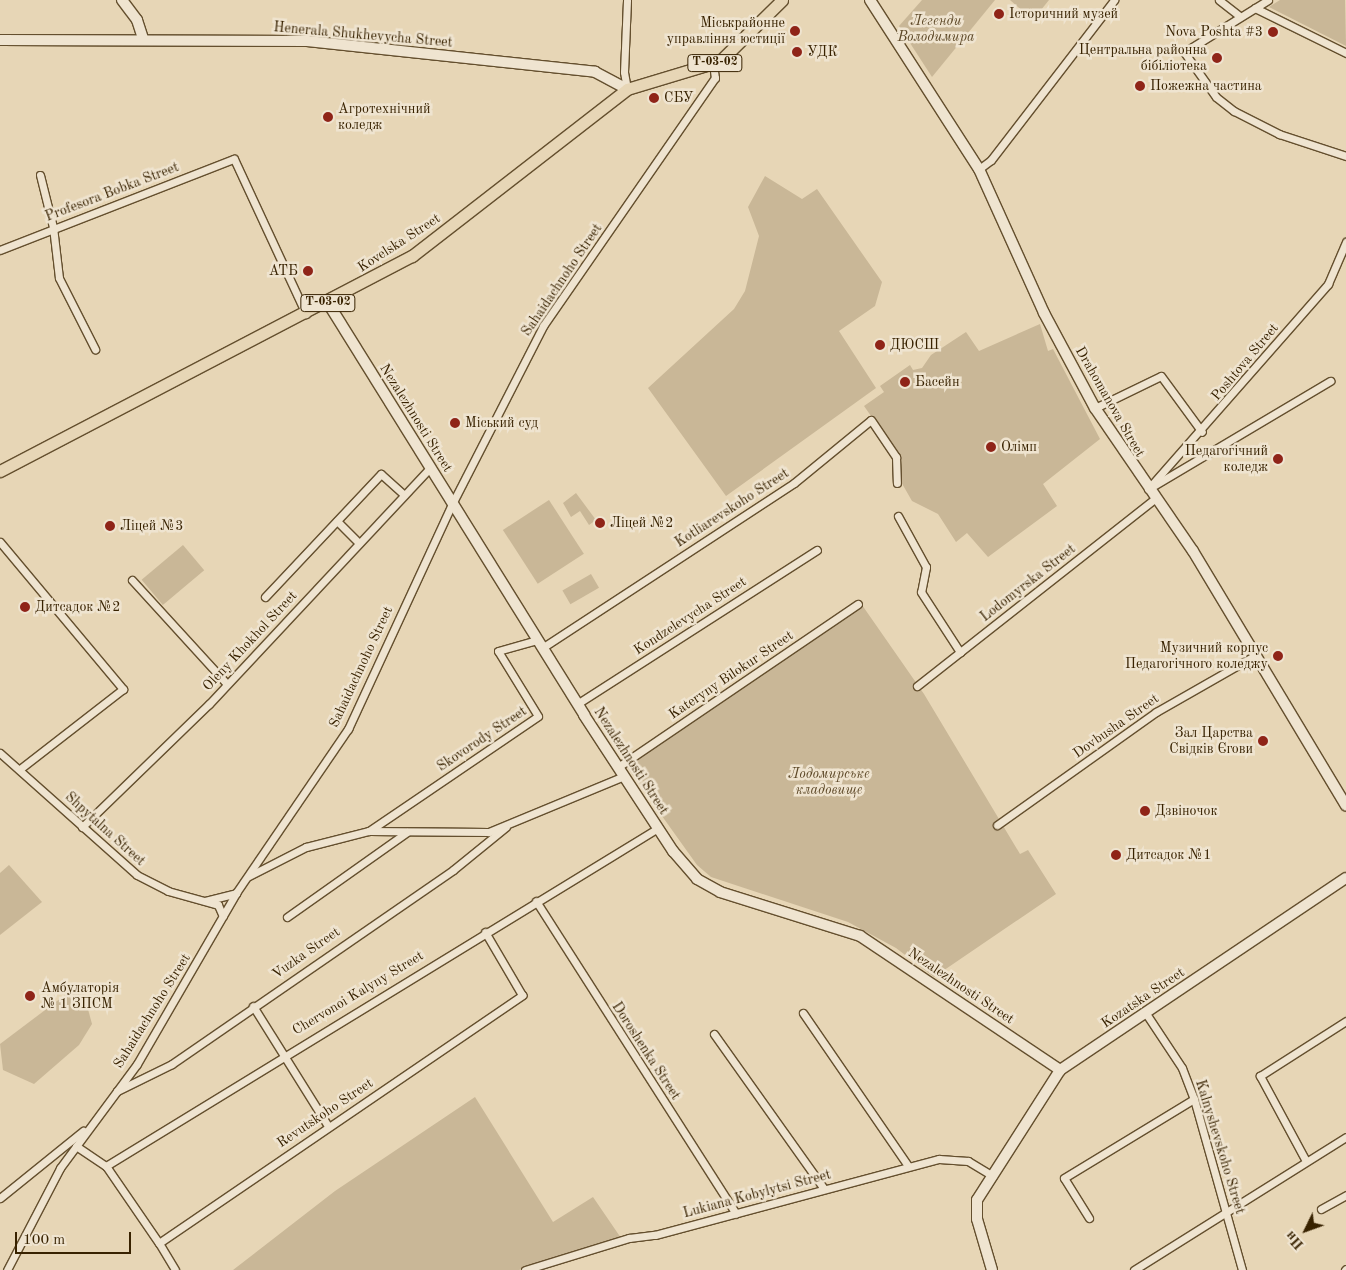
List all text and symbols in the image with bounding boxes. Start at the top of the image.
place label: Історичний музей [1009,6,1118,22]
marker: Історичний музей [993,8,1005,20]
park label: Легенди Володимира [897,13,975,46]
place label: Міськрайонне управління юстиції [667,15,785,48]
street label: Henerala Shukhevycha Street [273,19,453,51]
place label: Nova Poshta #3 [1165,24,1263,40]
marker: Міськрайонне управління юстиції [789,25,801,37]
marker: Nova Poshta #3 [1267,26,1279,38]
place label: Центральна районна бібіліотека [1079,42,1207,74]
place label: УДК [807,44,838,60]
marker: УДК [791,46,803,58]
marker: Центральна районна бібіліотека [1211,52,1223,64]
road number: Т-03-02 [686,54,744,72]
place label: Пожежна частина [1150,78,1262,94]
marker: Пожежна частина [1134,80,1146,92]
place label: СБУ [664,90,694,106]
marker: СБУ [648,92,660,104]
place label: Агротехнічний коледж [338,101,431,134]
marker: Агротехнічний коледж [322,111,334,123]
street label: Profesora Bobka Street [43,159,181,225]
street label: Kovelska Street [355,210,443,276]
street label: Sahaidachnoho Street [518,221,606,339]
place label: АТБ [269,263,298,279]
marker: АТБ [302,265,314,277]
road number: Т-03-02 [299,294,357,312]
street label: Poshtova Street [1208,320,1282,404]
place label: ДЮСШ [890,337,939,353]
marker: ДЮСШ [874,339,886,351]
street label: Drahomanova Street [1071,344,1149,460]
street label: Nezalezhnosti Street [376,361,456,475]
place label: Басейн [915,374,960,390]
marker: Басейн [899,376,911,388]
place label: Міський суд [465,415,538,431]
marker: Міський суд [449,417,461,429]
place label: Олімп [1001,439,1037,455]
marker: Олімп [985,441,997,453]
place label: Педагогічний коледж [1185,443,1268,476]
marker: Педагогічний коледж [1272,453,1284,465]
street label: Kotliarevskoho Street [672,465,792,551]
place label: Ліцей №2 [610,515,673,531]
marker: Ліцей №2 [594,517,606,529]
place label: Ліцей №3 [120,518,183,534]
marker: Ліцей №3 [104,520,116,532]
street label: Lodomyrska Street [977,541,1079,625]
street label: Kondzelevycha Street [630,573,750,659]
street label: Oleny Khokhol Street [199,587,301,695]
place label: Дитсадок №2 [35,599,120,615]
marker: Дитсадок №2 [19,601,31,613]
street label: Sahaidachnoho Street [326,604,396,730]
street label: Kateryny Bilokur Street [666,627,796,723]
place label: Музичний корпус Педагогічного коледжу [1125,640,1268,672]
marker: Музичний корпус Педагогічного коледжу [1272,650,1284,662]
street label: Dovbusha Street [1070,690,1162,762]
street label: Skovorody Street [434,703,530,775]
street label: Nezalezhnosti Street [590,704,672,818]
place label: Зал Царства Свідків Єгови [1169,725,1253,758]
marker: Зал Царства Свідків Єгови [1257,735,1269,747]
park label: Лодомирське кладовище [788,766,870,799]
street label: Shpytalna Street [61,789,149,869]
place label: Дзвіночок [1155,803,1218,819]
marker: Дзвіночок [1139,805,1151,817]
place label: Дитсадок №1 [1126,847,1211,863]
marker: Дитсадок №1 [1110,849,1122,861]
street label: Vuzka Street [269,923,343,983]
street label: Nezalezhnosti Street [905,944,1017,1028]
street label: Chervonoi Kalyny Street [289,947,427,1039]
street label: Sahaidachnoho Street [110,951,194,1071]
street label: Kozatska Street [1098,964,1188,1032]
place label: Амбулаторія № 1 ЗПСМ [41,980,119,1012]
marker: Амбулаторія № 1 ЗПСМ [23,989,37,1003]
street label: Doroshenka Street [608,999,684,1103]
street label: Revutskoho Street [274,1075,376,1151]
street label: Kalnyshevskoho Street [1192,1078,1248,1216]
street label: Lukiana Kobylytsi Street [681,1166,833,1222]
north arrow [1281,1205,1331,1255]
scale bar [18,1222,134,1254]
text: Пн [1283,1228,1307,1252]
text: 100 m [23,1233,65,1248]

